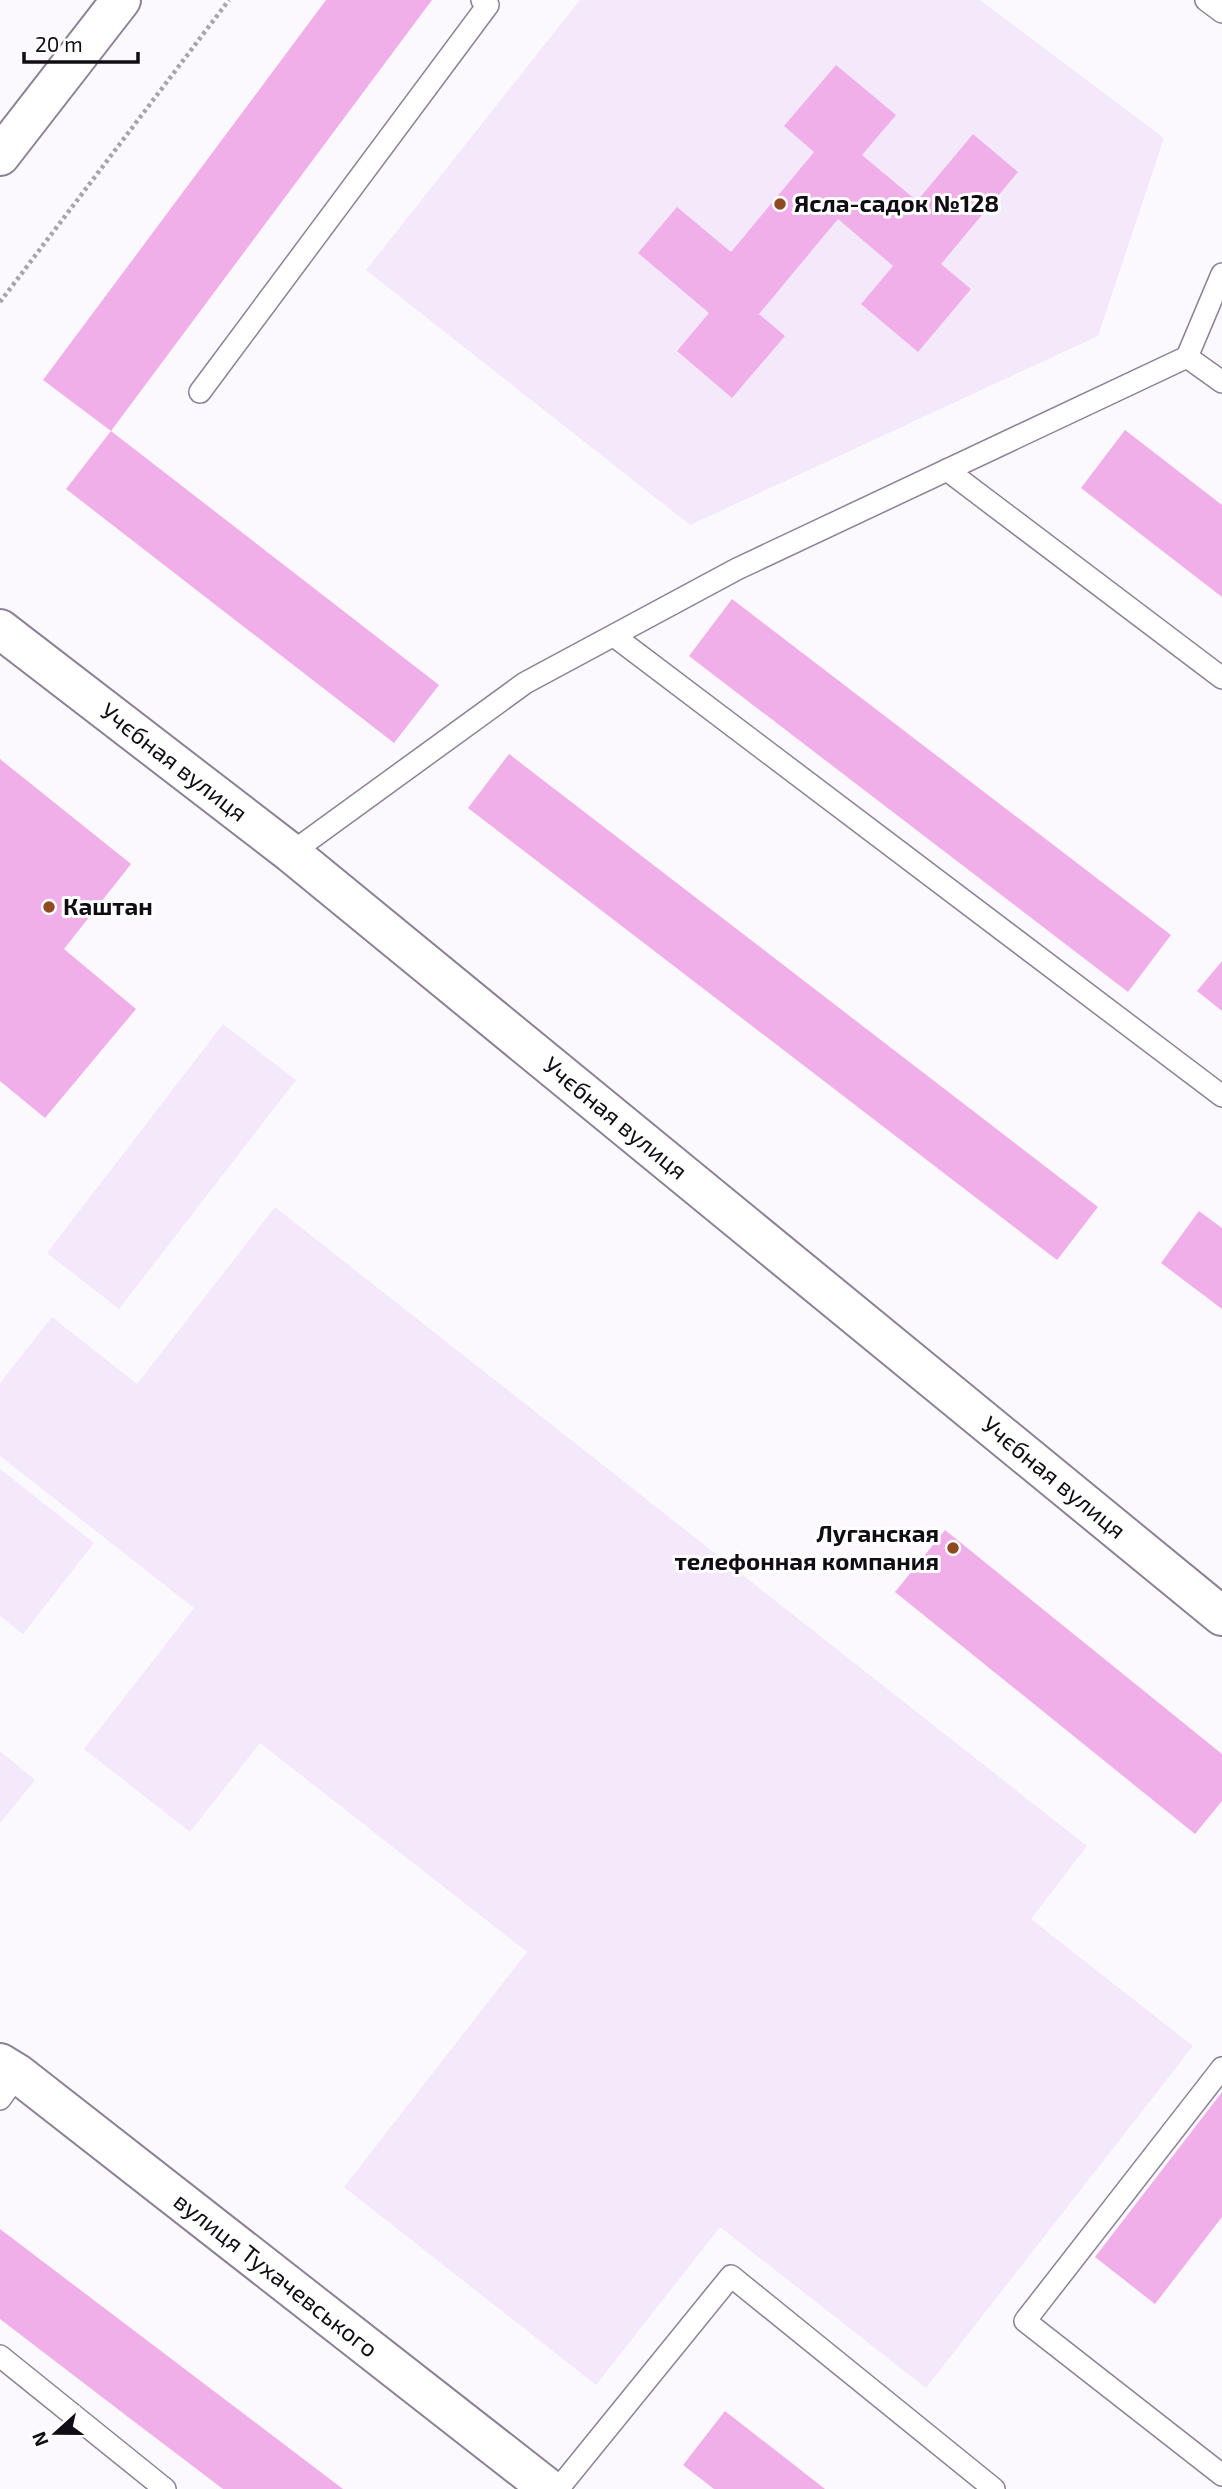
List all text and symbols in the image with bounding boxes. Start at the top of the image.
scale bar [24,21,138,65]
text: 20 m [35,31,83,56]
place label: Ясла-садок №128 [794,188,999,217]
marker: Ясла-садок №128 [772,196,788,212]
street label: Учєбная вулиця [95,696,254,827]
place label: Каштан [63,891,153,920]
marker: Каштан [41,899,57,915]
street label: Учєбная вулиця [538,1050,694,1185]
street label: Учєбная вулиця [977,1409,1132,1544]
place label: Луганская телефонная компания [674,1518,939,1575]
marker: Луганская телефонная компания [945,1540,961,1556]
street label: вулиця Тухачевського [169,2185,384,2363]
north arrow [21,2398,91,2468]
text: N [26,2429,53,2450]

